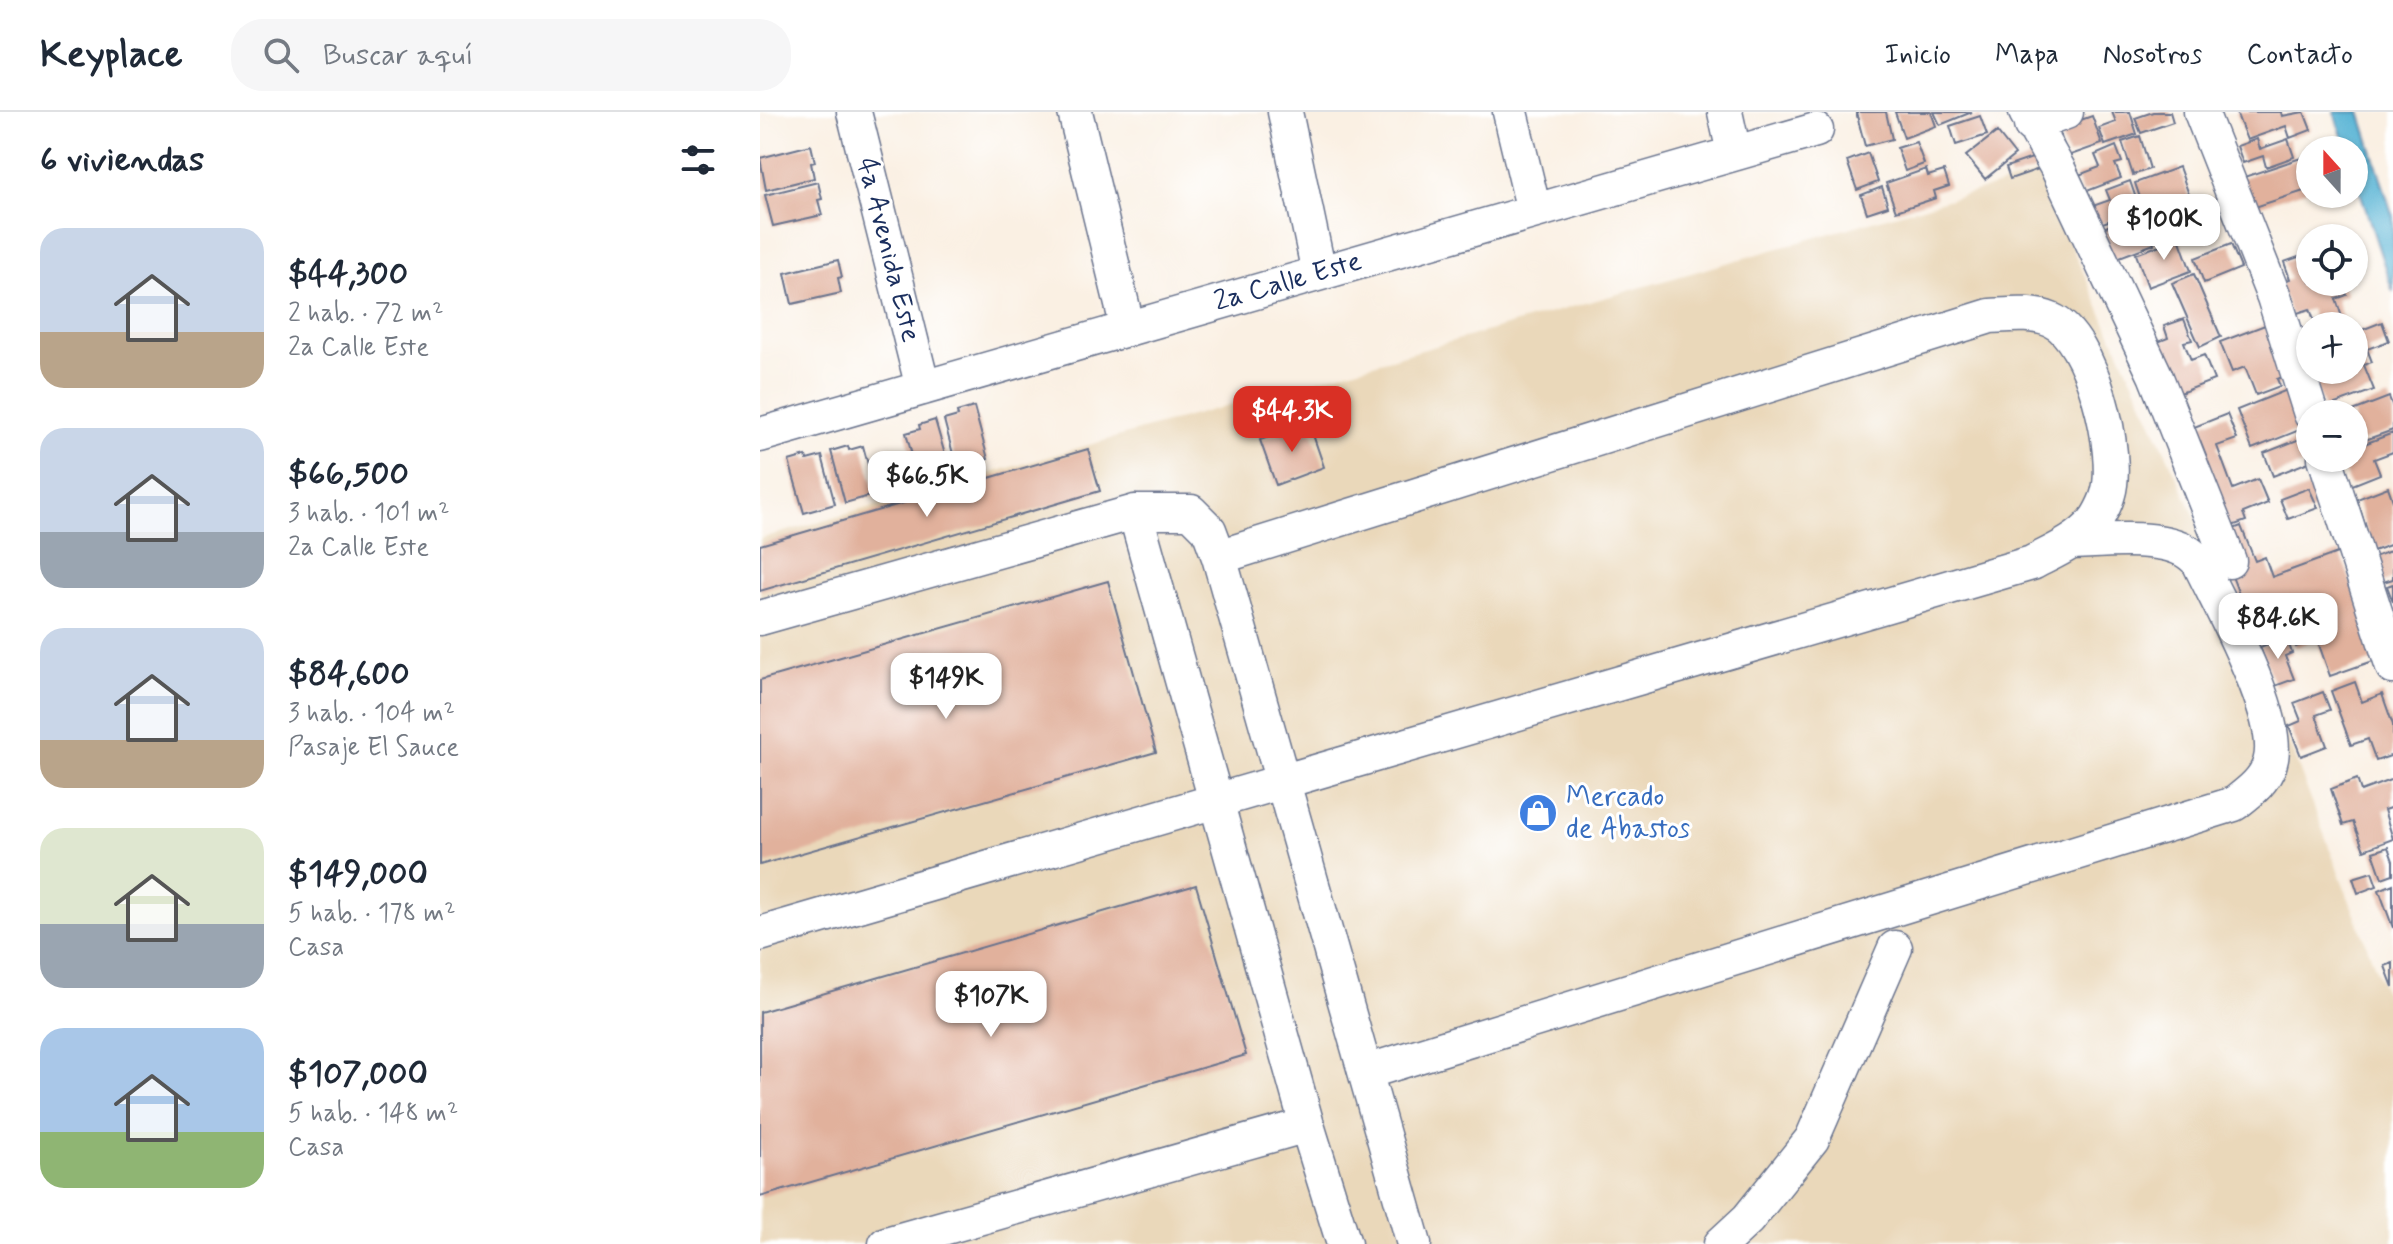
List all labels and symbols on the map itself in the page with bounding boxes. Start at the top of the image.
north arrow [2296,136,2368,208]
street label: 4a Avenida Este [847,154,929,346]
pin: $100K [2108,194,2220,262]
street label: 2a Calle Este [1210,243,1366,321]
pin: $44.3K [1227,386,1357,454]
pin: $66.5K [862,451,992,519]
pin: $84.6K [2213,593,2343,661]
pin: $149K [890,653,1002,721]
place label: Mercado de Abastos [1566,779,1690,848]
shop icon: Mercado de Abastos [1517,792,1559,834]
pin: $107K [935,971,1047,1039]

